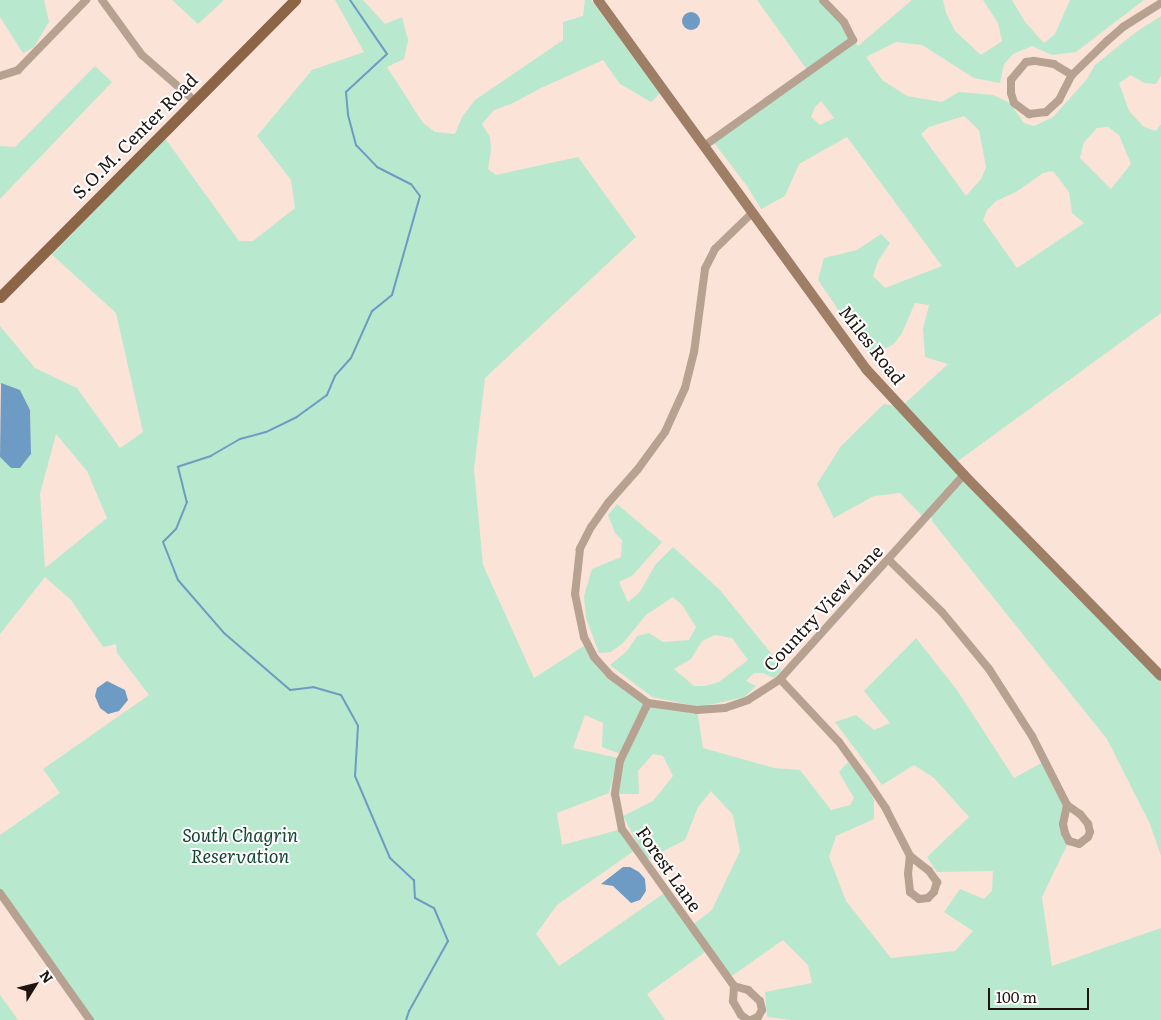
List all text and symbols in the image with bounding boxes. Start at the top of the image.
street label: S.O.M. Center Road [68,69,202,203]
street label: Miles Road [834,301,910,389]
street label: Country View Lane [759,540,887,676]
street label: Forest Lane [632,822,706,916]
park label: South Chagrin Reservation [182,825,298,868]
north arrow [10,960,60,1010]
text: N [36,966,59,987]
scale bar [991,978,1092,1010]
text: 100 m [996,985,1037,1008]

